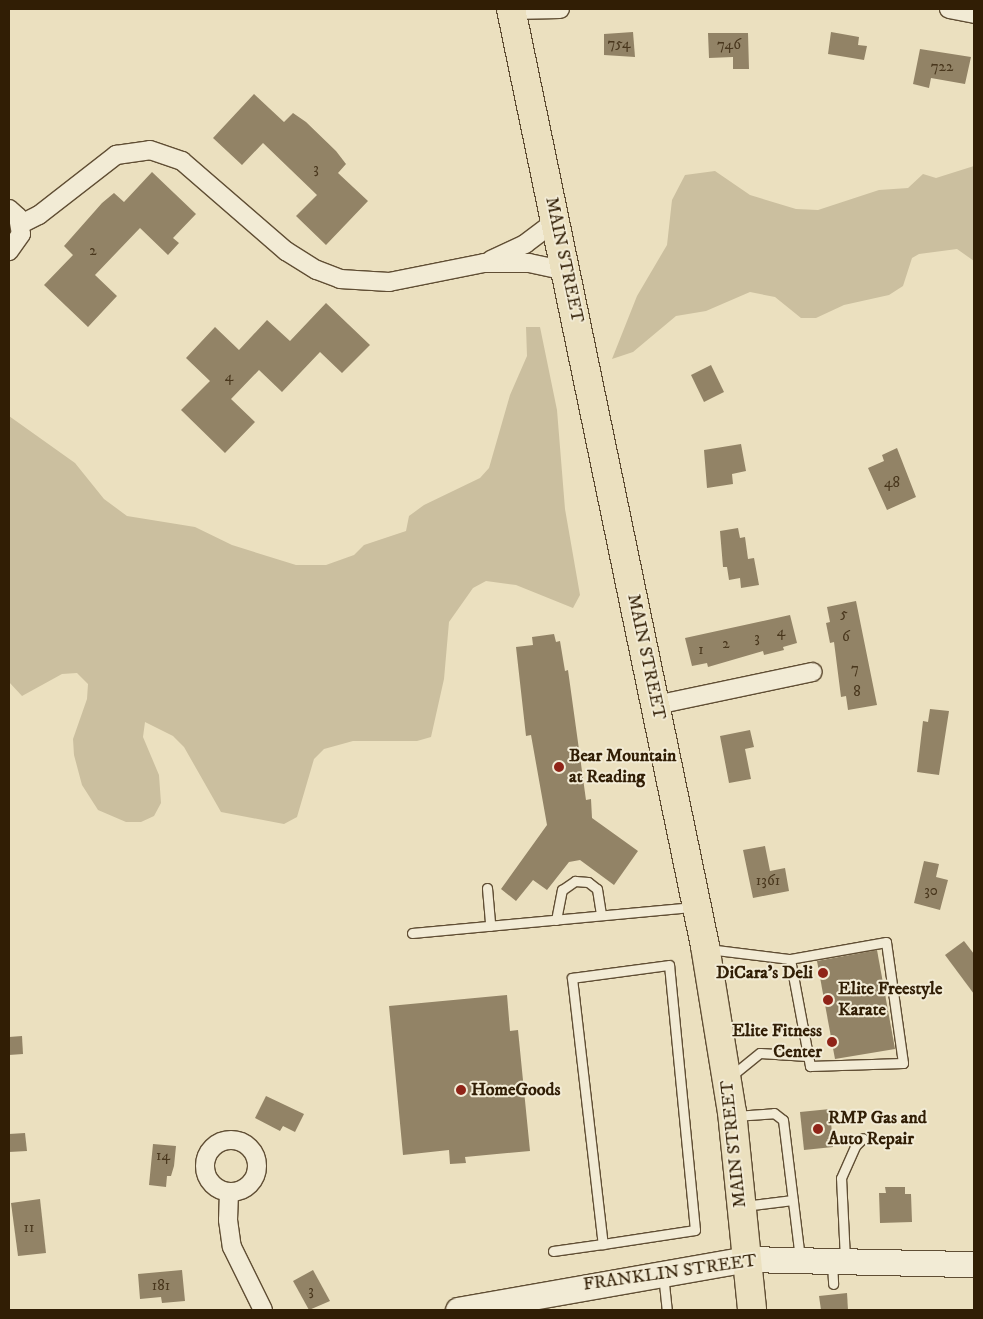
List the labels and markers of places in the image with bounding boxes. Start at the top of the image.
place label: Bear Mountain at Reading [569,746,676,789]
marker: Bear Mountain at Reading [553,761,565,773]
place label: DiCara's Deli [716,962,813,984]
marker: DiCara's Deli [817,967,829,979]
place label: Elite Freestyle Karate [838,979,942,1022]
marker: Elite Freestyle Karate [822,994,834,1006]
place label: Elite Fitness Center [732,1021,822,1064]
marker: Elite Fitness Center [826,1036,838,1048]
place label: HomeGoods [471,1079,561,1101]
marker: HomeGoods [455,1084,467,1096]
place label: RMP Gas and Auto Repair [828,1108,927,1150]
marker: RMP Gas and Auto Repair [812,1123,824,1135]

